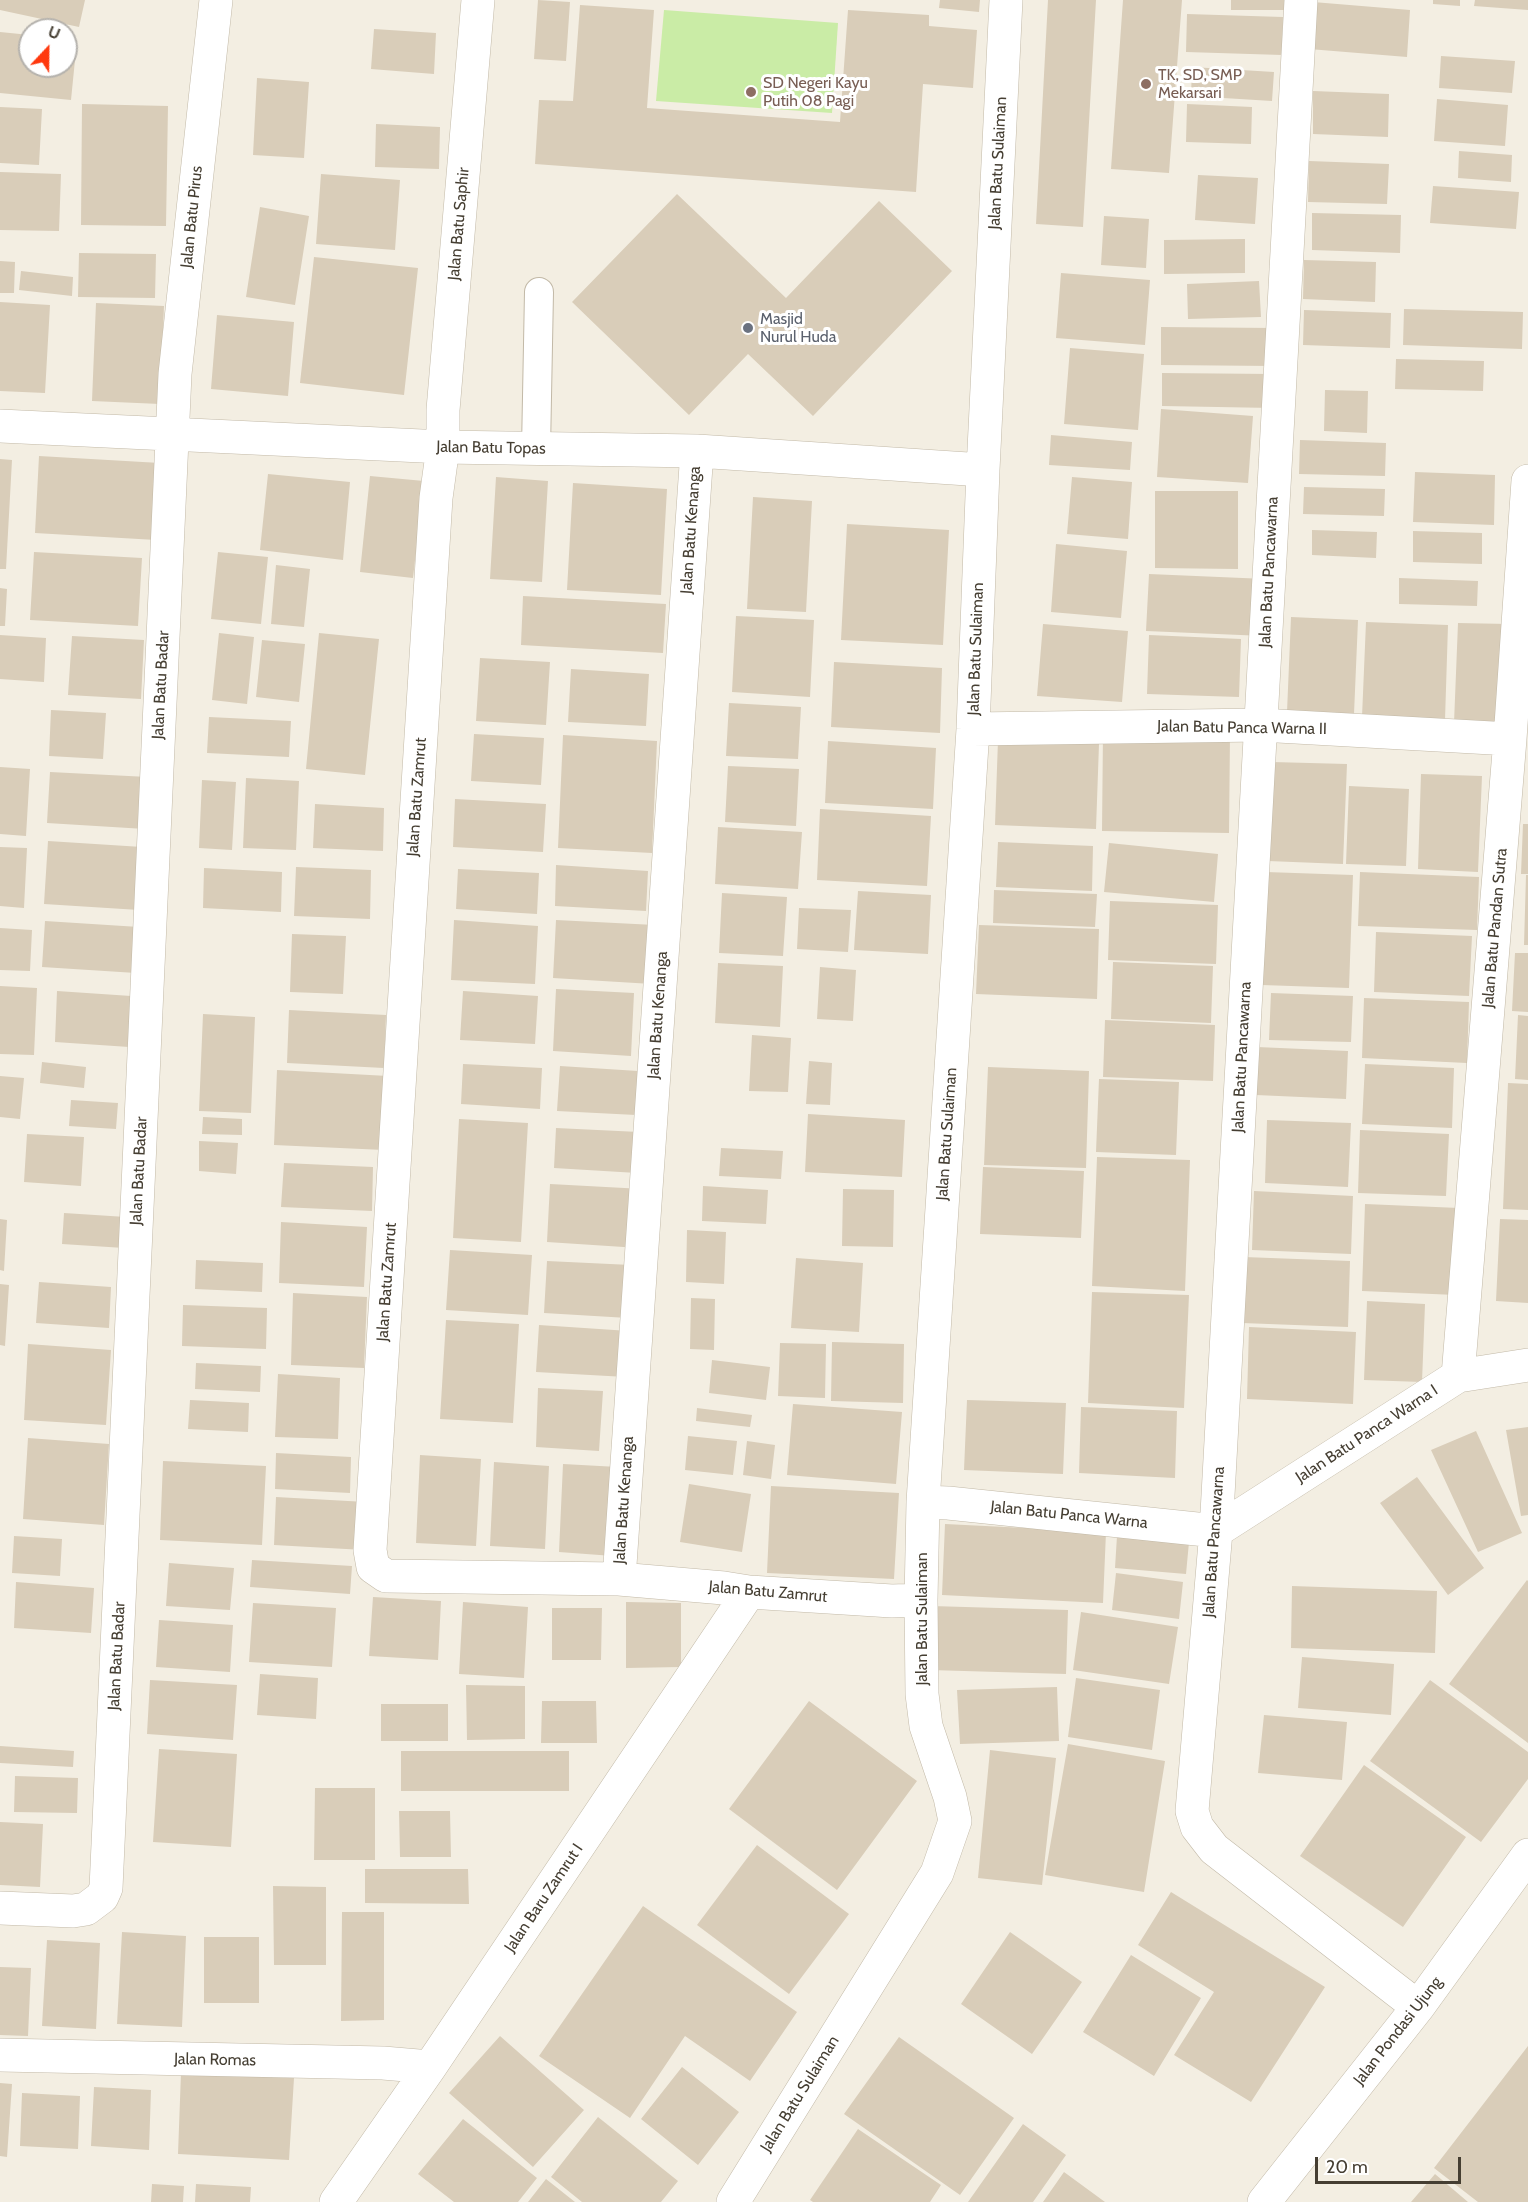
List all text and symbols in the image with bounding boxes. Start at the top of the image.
north arrow [18,18,78,78]
text: U [45,22,63,44]
place label: TK, SD, SMP Mekarsari [1158,65,1242,103]
place label: SD Negeri Kayu Putih 08 Pagi [763,73,868,111]
marker: TK, SD, SMP Mekarsari [1139,77,1153,91]
marker: SD Negeri Kayu Putih 08 Pagi [744,85,758,99]
street label: Jalan Batu Sulaiman [985,96,1011,230]
street label: Jalan Batu Pirus [177,165,207,269]
street label: Jalan Batu Saphir [445,167,473,281]
place label: Masjid Nurul Huda [760,309,836,347]
marker: Masjid Nurul Huda [741,321,755,335]
street label: Jalan Batu Topas [436,437,546,459]
street label: Jalan Batu Kenanga [677,466,705,594]
street label: Jalan Batu Pancawarna [1255,496,1283,648]
street label: Jalan Batu Sulaiman [964,582,988,716]
street label: Jalan Batu Badar [149,630,173,740]
street label: Jalan Batu Panca Warna II [1157,717,1327,739]
street label: Jalan Batu Zamrut [403,737,431,857]
street label: Jalan Batu Pandan Sutra [1478,847,1512,1009]
street label: Jalan Batu Kenanga [644,951,672,1079]
street label: Jalan Batu Pancawarna [1228,981,1256,1133]
street label: Jalan Batu Sulaiman [933,1067,961,1201]
street label: Jalan Batu Badar [127,1116,151,1226]
street label: Jalan Batu Zamrut [373,1222,401,1342]
street label: Jalan Batu Panca Warna I [1292,1381,1442,1487]
street label: Jalan Batu Kenanga [610,1436,638,1564]
street label: Jalan Batu Pancawarna [1199,1466,1229,1618]
street label: Jalan Batu Panca Warna [989,1497,1149,1533]
street label: Jalan Batu Sulaiman [912,1552,932,1686]
street label: Jalan Batu Zamrut [708,1577,828,1607]
street label: Jalan Batu Badar [105,1601,129,1711]
street label: Jalan Baru Zamrut I [501,1840,587,1956]
street label: Jalan Pondasi Ujung [1350,1973,1446,2089]
street label: Jalan Batu Sulaiman [757,2032,843,2156]
street label: Jalan Romas [174,2050,256,2070]
scale bar [1318,2145,1464,2183]
text: 20 m [1326,2156,1368,2178]

